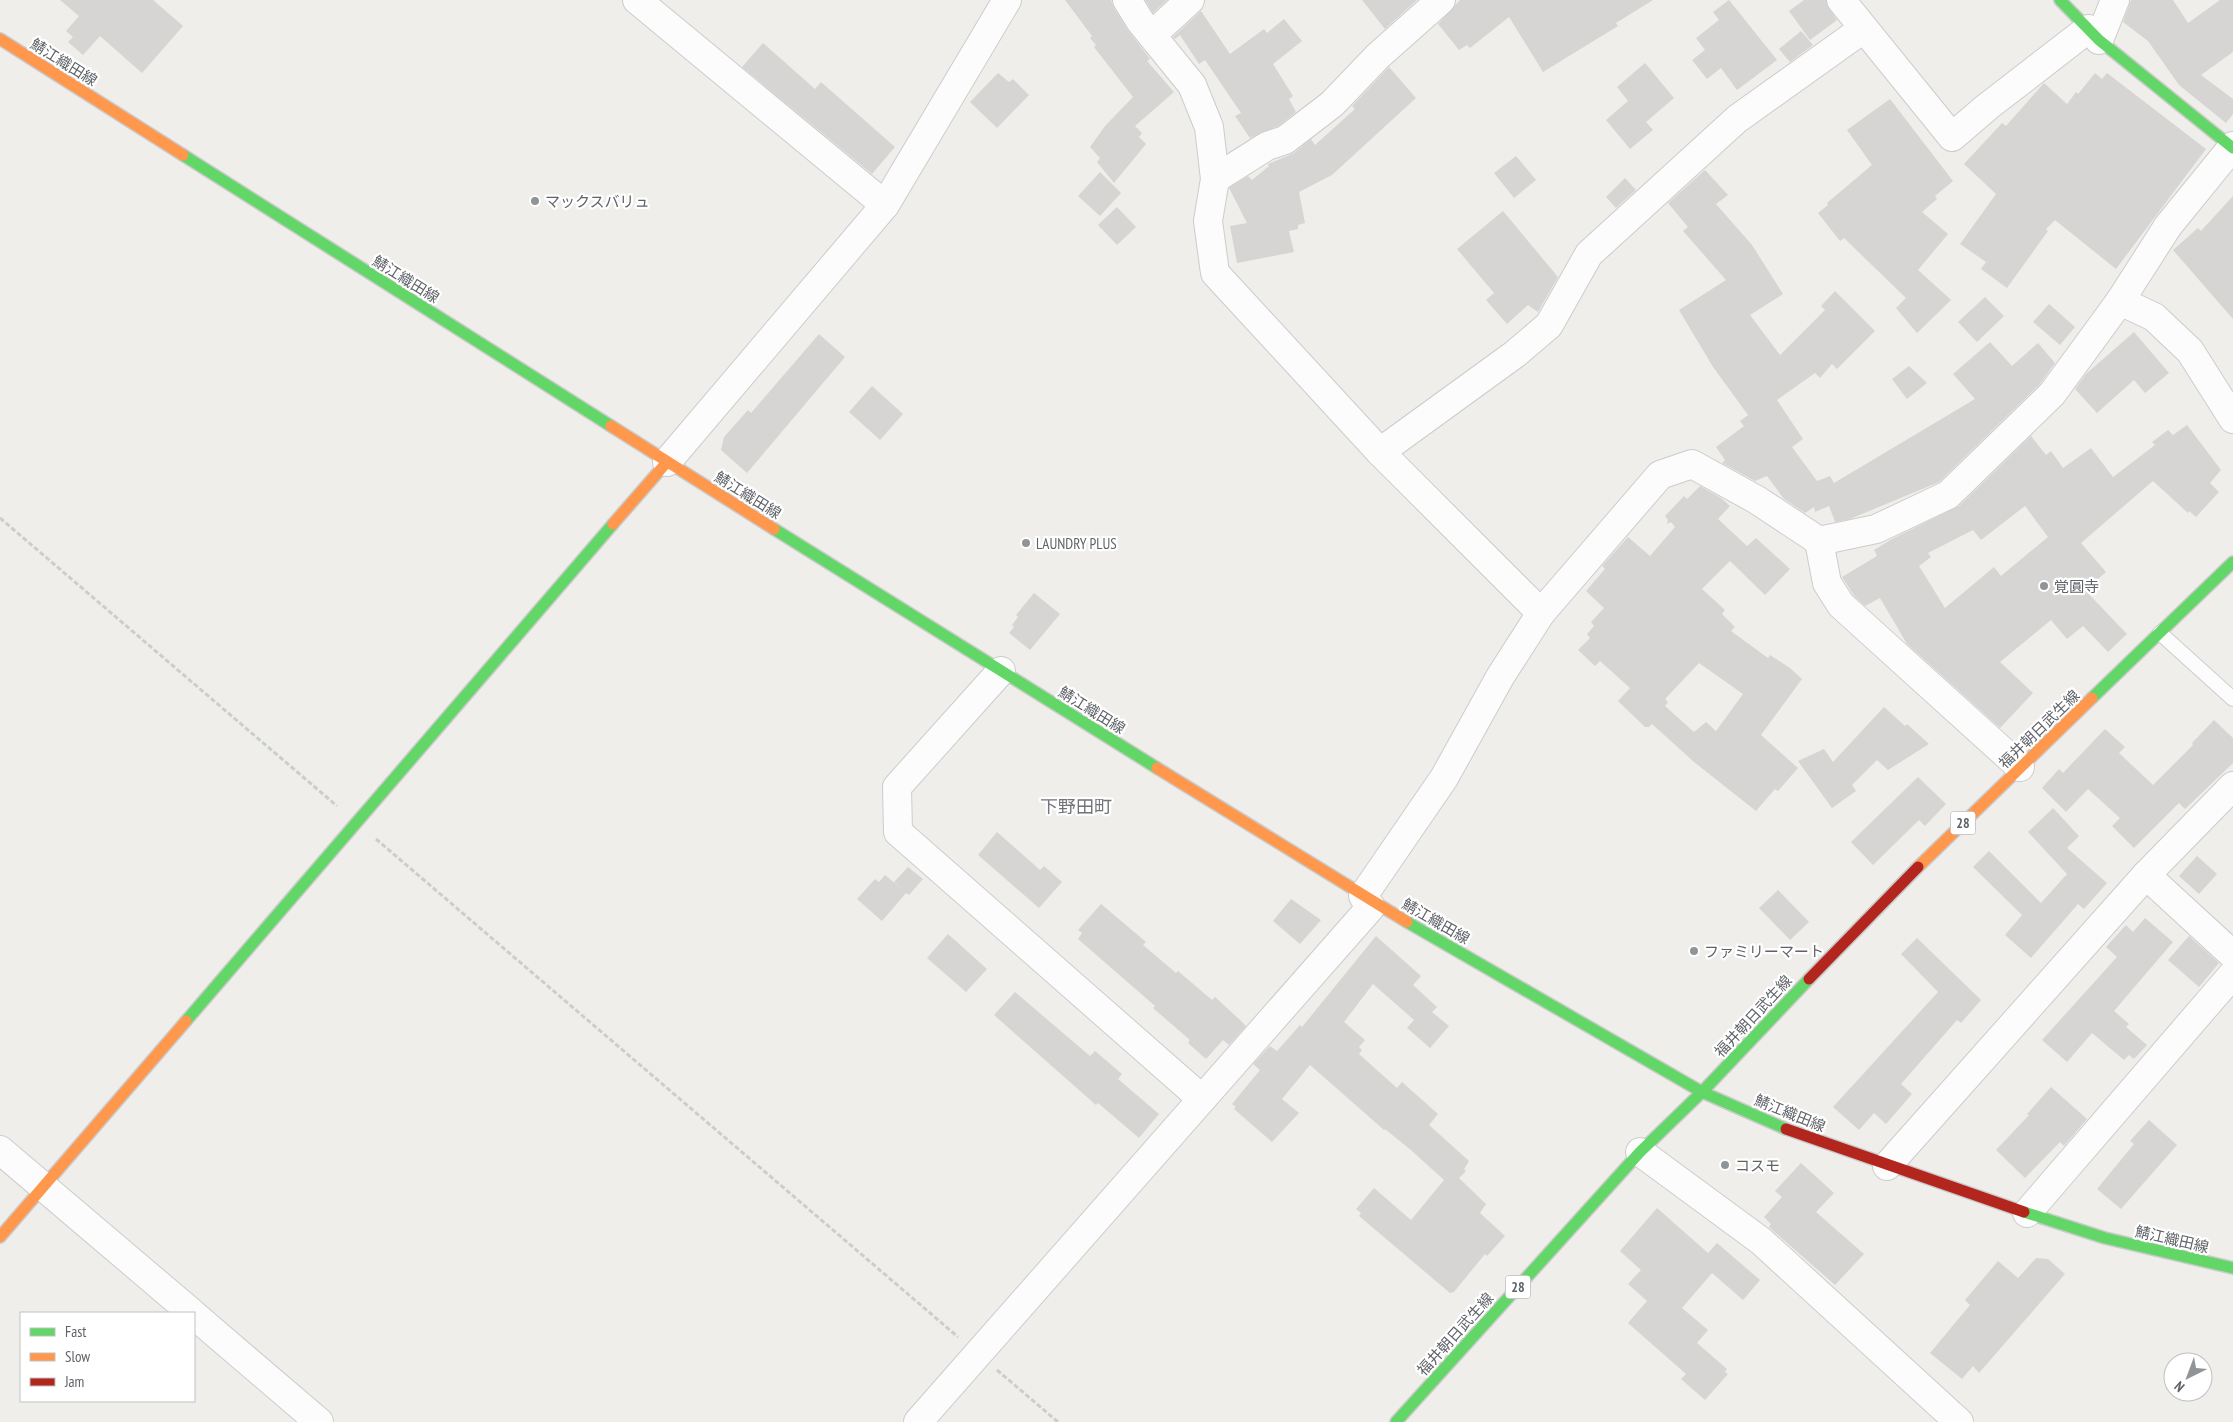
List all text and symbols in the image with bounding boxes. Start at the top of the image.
street label: 鯖江織田線 [27,34,101,90]
place label: マックスバリュ [545,192,650,211]
marker: マックスバリュ [529,195,541,207]
street label: 鯖江織田線 [369,251,443,307]
street label: 鯖江織田線 [711,467,785,523]
place label: LAUNDRY PLUS [1036,534,1117,553]
marker: LAUNDRY PLUS [1020,537,1032,549]
place label: 覚圓寺 [2054,577,2099,596]
marker: 覚圓寺 [2038,580,2050,592]
street label: 鯖江織田線 [1055,682,1129,738]
street label: 福井朝日武生線 [1995,686,2083,772]
district label: 下野田町 [1040,795,1112,818]
road number: 28 [1950,811,1976,834]
street label: 鯖江織田線 [1399,894,1473,948]
place label: ファミリーマート [1704,942,1824,961]
marker: ファミリーマート [1688,945,1700,957]
street label: 福井朝日武生線 [1710,971,1796,1061]
street label: 鯖江織田線 [1752,1090,1828,1136]
place label: コスモ [1735,1156,1780,1175]
marker: コスモ [1719,1159,1731,1171]
street label: 鯖江織田線 [2133,1221,2211,1257]
road number: 28 [1506,1275,1530,1298]
street label: 福井朝日武生線 [1413,1289,1497,1379]
legend [20,1312,195,1402]
text: Fast [65,1322,86,1341]
text: Slow [65,1347,90,1366]
north arrow [2163,1352,2213,1402]
text: Jam [64,1372,84,1391]
text: N [2170,1377,2188,1396]

